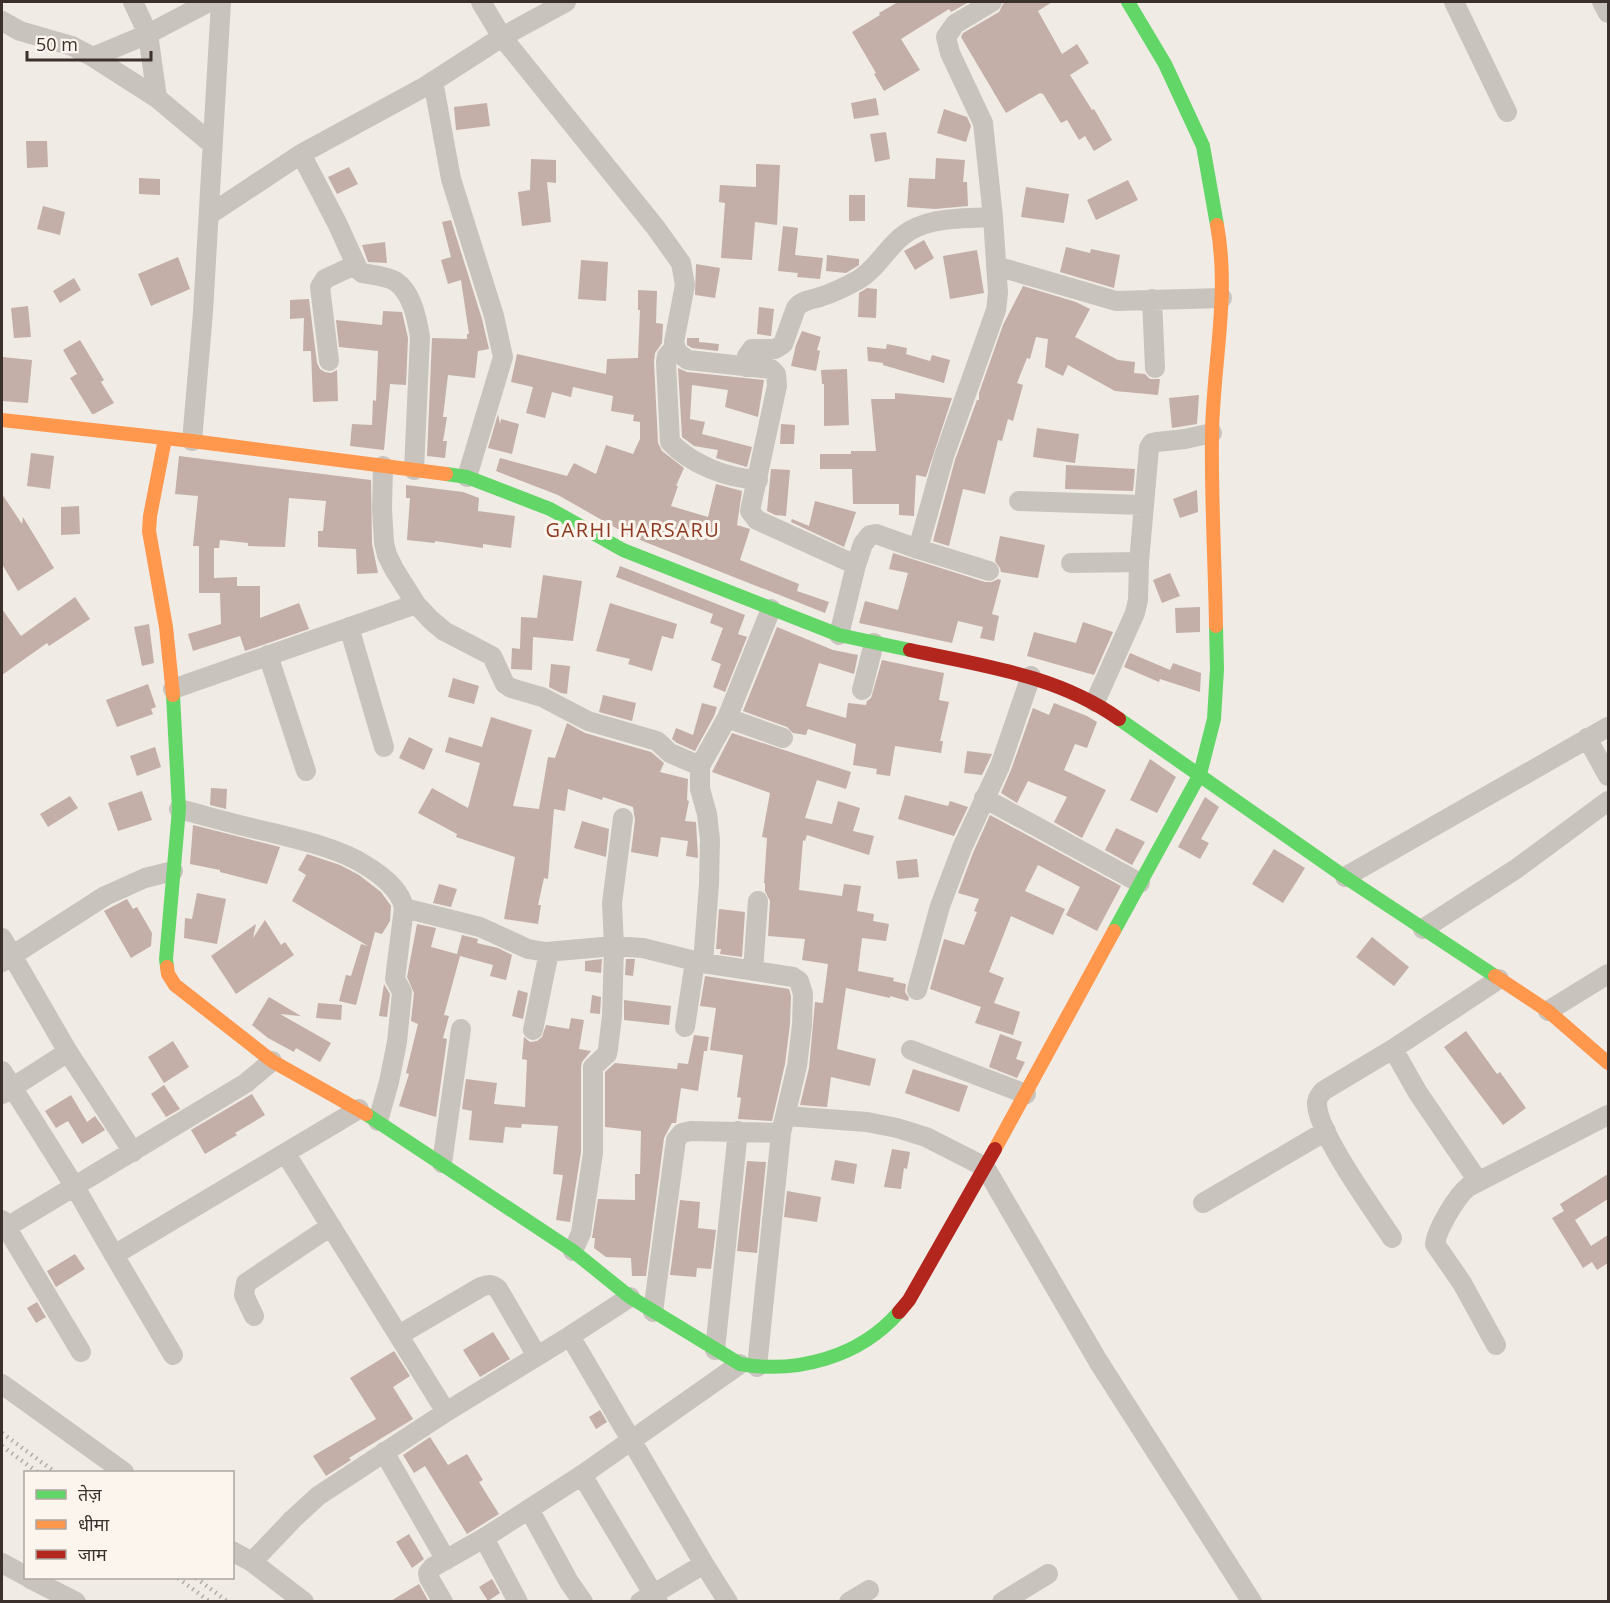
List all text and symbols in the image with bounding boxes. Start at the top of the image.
scale bar [27,24,152,62]
text: 50 m [36,32,78,56]
district label: GARHI HARSARU [546,516,720,543]
legend [24,1471,234,1579]
text: तेज़ [78,1482,102,1506]
text: धीमा [78,1512,109,1536]
text: जाम [78,1542,108,1566]

